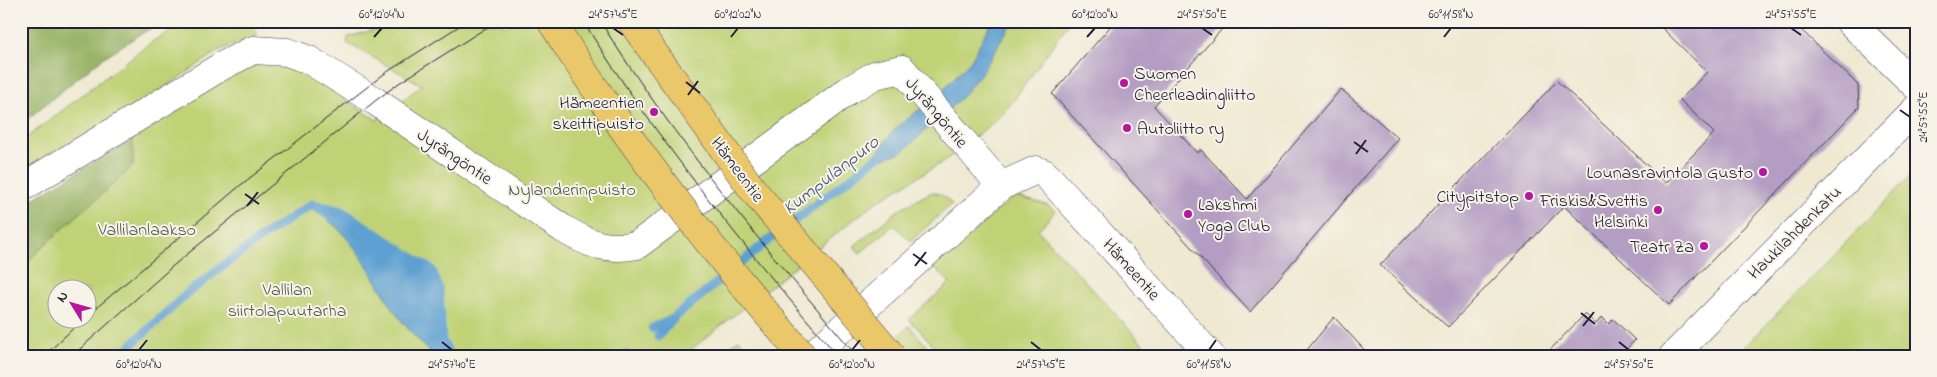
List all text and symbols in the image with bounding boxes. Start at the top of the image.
text: 60°12'04"N [359,6,405,24]
text: 24°57'45"E [588,6,638,24]
text: 60°12'02"N [715,6,761,24]
text: 60°12'00"N [1072,6,1118,24]
text: 24°57'50"E [1177,6,1227,24]
text: 60°11'58"N [1429,6,1473,24]
text: 24°57'55"E [1765,6,1817,24]
place label: Suomen Cheerleadingliitto [1134,62,1256,110]
street label: Jyrängöntie [897,72,974,156]
marker: Suomen Cheerleadingliitto [1118,77,1130,89]
place label: Hämeentien skeittipuisto [552,91,644,138]
text: 24°57'55"E [1915,91,1933,143]
marker: Hämeentien skeittipuisto [648,106,660,118]
place label: Autoliitto ry [1137,117,1224,143]
marker: Autoliitto ry [1121,122,1133,134]
street label: Jyrängöntie [410,123,498,194]
water label: Kumpulanpuro [778,129,886,222]
street label: Hämeentie [703,132,770,209]
place label: Lounasravintola Gusto [1586,161,1753,187]
marker: Lounasravintola Gusto [1757,166,1769,178]
park label: Nylanderinpuisto [508,178,636,204]
street label: Haukilahdenkatu [1742,180,1848,286]
place label: Citypitstop [1436,185,1519,211]
place label: Friskis&Svettis Helsinki [1539,189,1648,236]
marker: Citypitstop [1523,190,1535,202]
place label: Lakshmi Yoga Club [1198,193,1271,241]
marker: Friskis&Svettis Helsinki [1652,204,1664,216]
marker: Lakshmi Yoga Club [1182,208,1194,220]
park label: Vallilanlaakso [97,218,196,244]
street label: Hämeentie [1095,233,1166,308]
place label: Teatr Za [1630,235,1694,261]
marker: Teatr Za [1698,240,1710,252]
park label: Vallilan siirtolapuutarha [228,278,346,325]
north arrow [48,280,98,330]
text: N [52,287,74,307]
text: 60°12'04"N [116,356,162,374]
text: 24°57'40"E [428,356,476,374]
text: 60°12'00"N [829,356,875,374]
text: 24°57'45"E [1016,356,1066,374]
text: 60°11'58"N [1187,356,1231,374]
text: 24°57'50"E [1604,356,1654,374]

